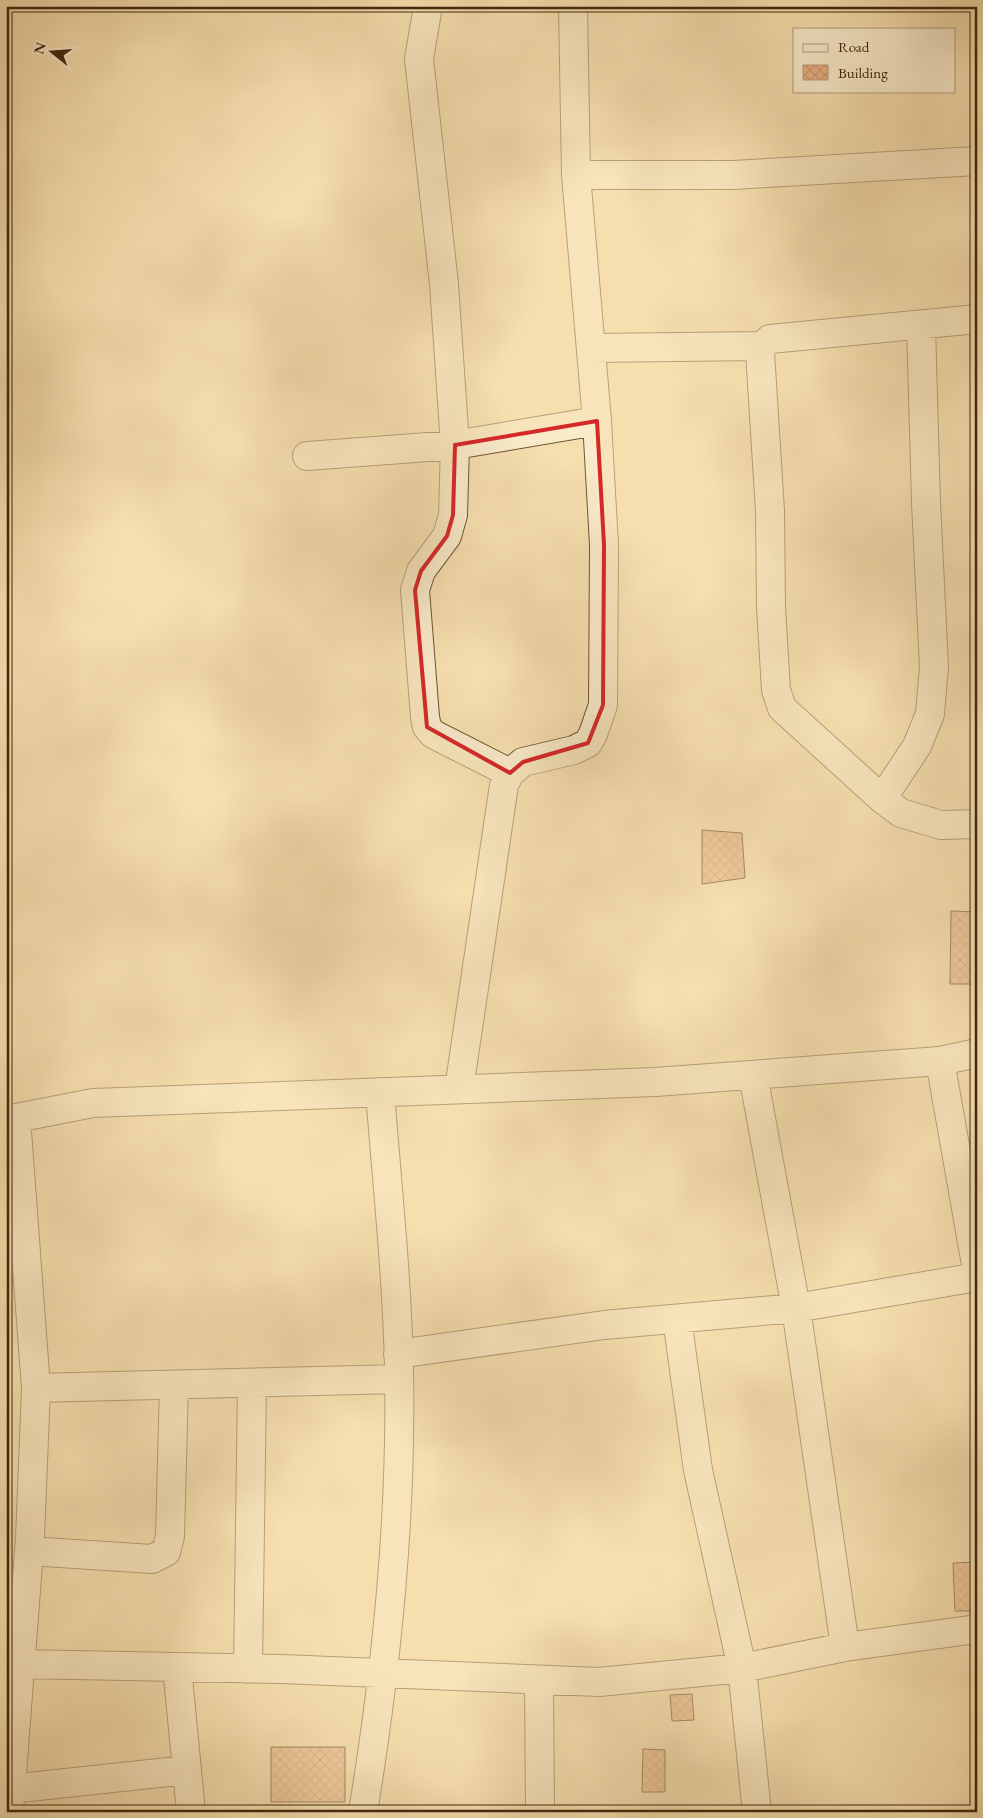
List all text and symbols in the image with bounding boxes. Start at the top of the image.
north arrow [28,28,78,78]
legend [793,28,956,92]
text: Road [838,37,870,56]
text: N [29,40,50,56]
text: Building [838,63,888,82]

